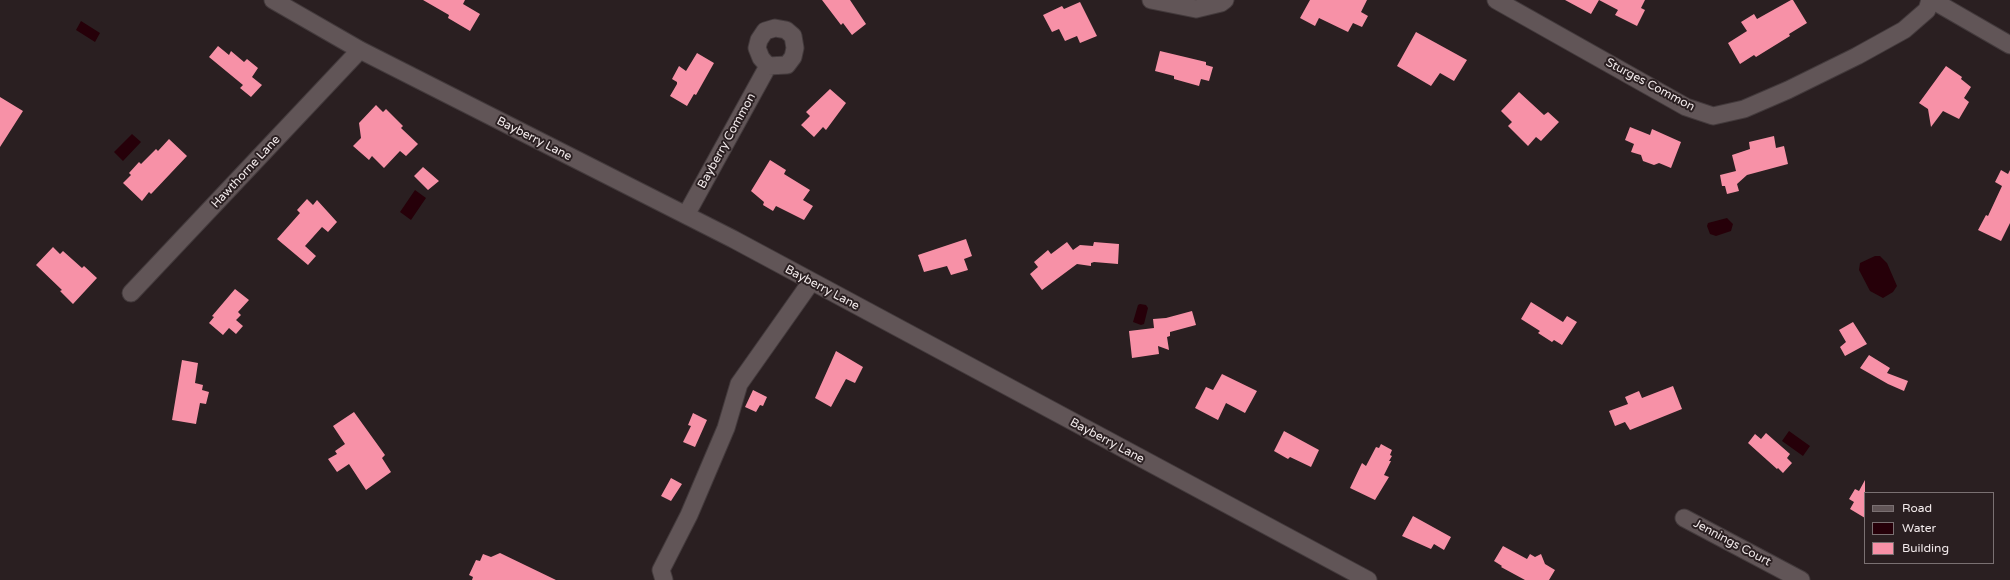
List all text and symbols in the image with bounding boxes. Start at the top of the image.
street label: Sturges Common [1603,55,1697,115]
street label: Bayberry Common [695,91,759,191]
street label: Bayberry Lane [494,114,574,164]
street label: Hawthorne Lane [209,133,283,211]
street label: Bayberry Lane [782,262,862,314]
street label: Bayberry Lane [1067,415,1147,467]
legend [1864,492,1994,564]
text: Road [1902,501,1932,515]
street label: Jennings Court [1691,517,1773,569]
text: Water [1902,521,1936,535]
text: Building [1902,541,1949,555]

